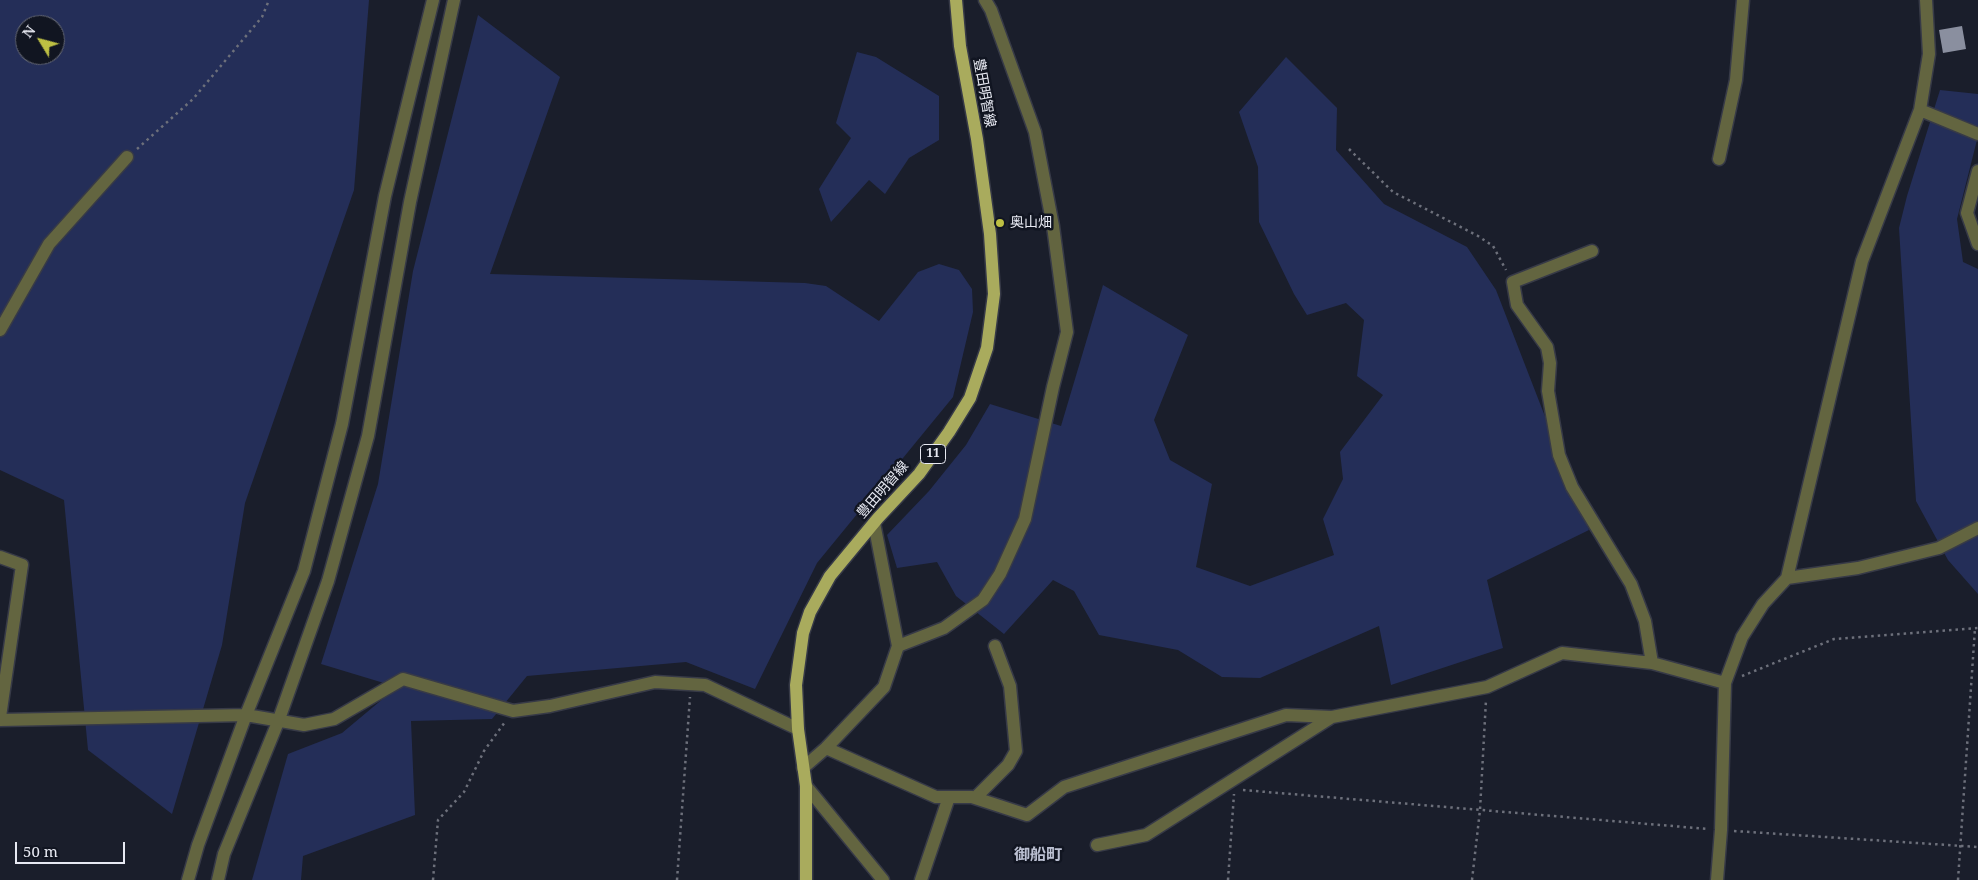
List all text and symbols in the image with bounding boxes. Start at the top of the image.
north arrow [15,15,65,65]
text: N [18,21,39,41]
street label: 豊田明智線 [970,57,998,129]
place label: 奥山畑 [1010,215,1052,231]
marker: 奥山畑 [994,217,1006,229]
road number: 11 [920,444,946,464]
street label: 豊田明智線 [854,458,912,522]
scale bar [18,832,128,864]
text: 50 m [23,841,58,861]
district label: 御船町 [1014,845,1062,865]

